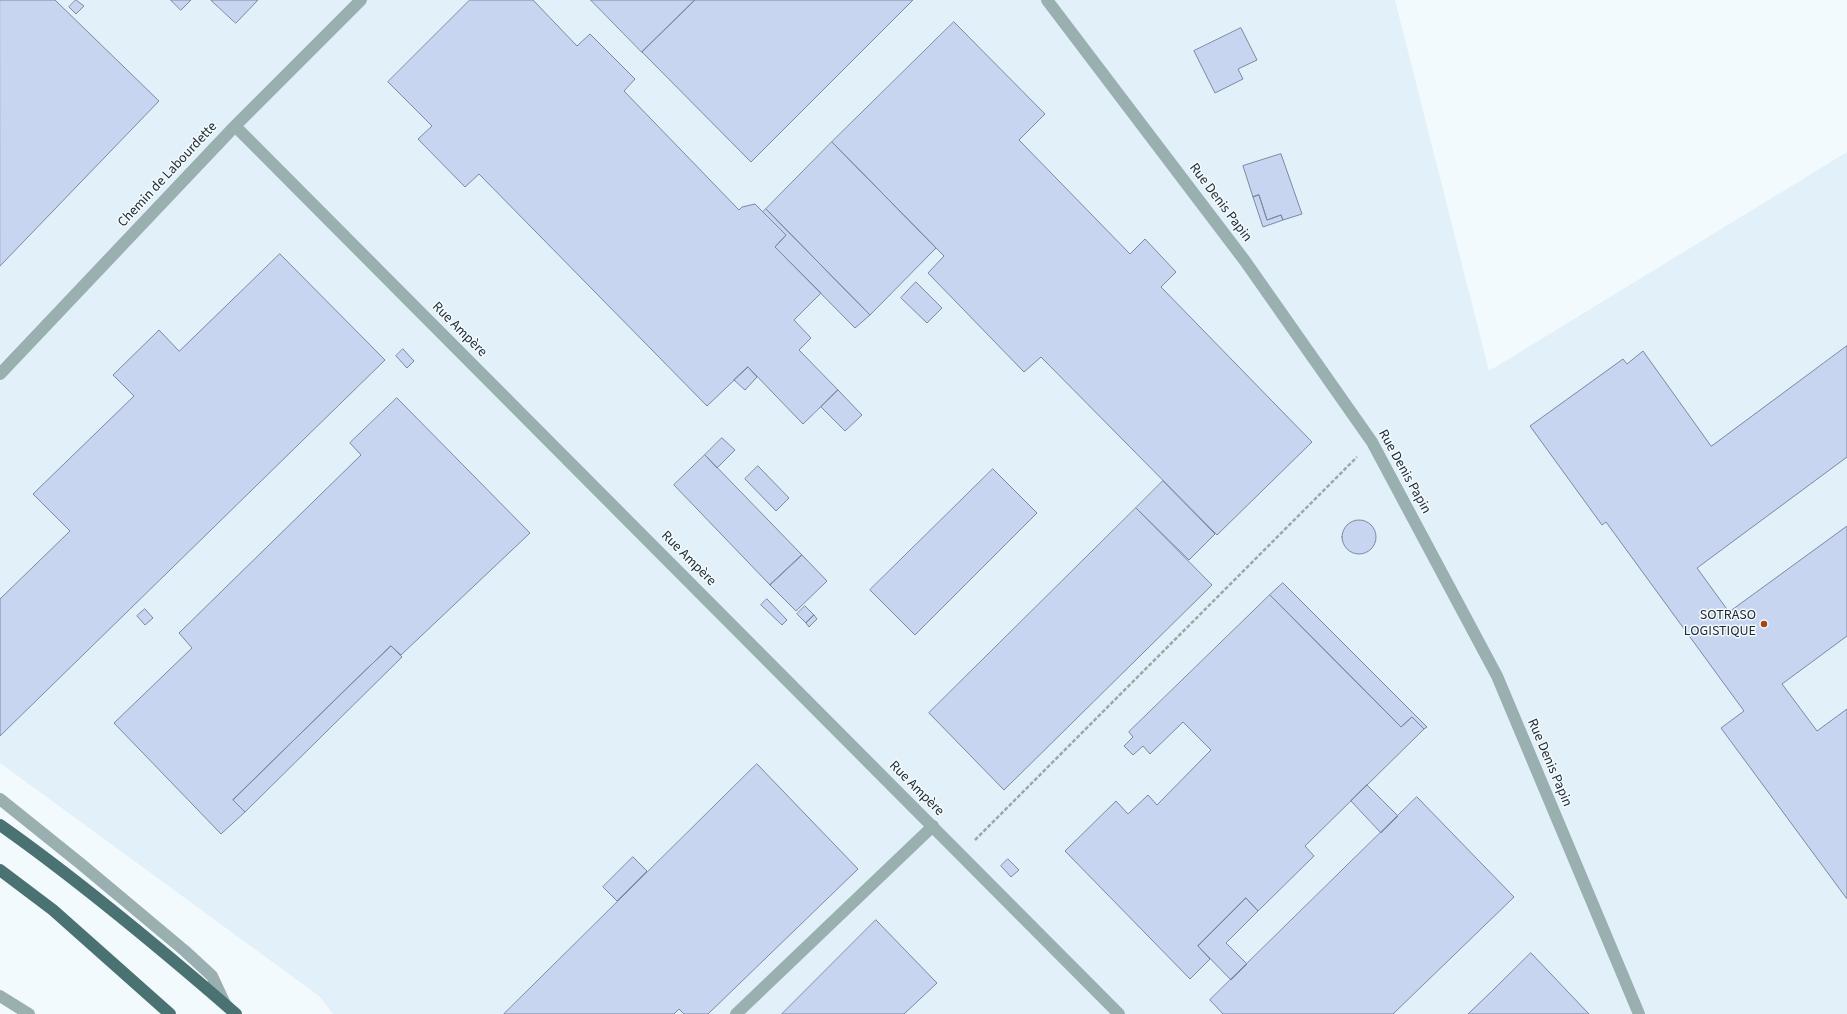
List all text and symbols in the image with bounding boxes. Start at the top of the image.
street label: Chemin de Labourdette [115,119,221,231]
street label: Rue Denis Papin [1185,160,1255,246]
street label: Rue Ampère [428,299,490,361]
street label: Rue Denis Papin [1374,427,1434,517]
street label: Rue Ampère [657,528,719,590]
place label: SOTRASO LOGISTIQUE [1684,608,1756,640]
marker: SOTRASO LOGISTIQUE [1759,619,1769,629]
street label: Rue Denis Papin [1523,716,1575,810]
street label: Rue Ampère [885,758,947,820]

